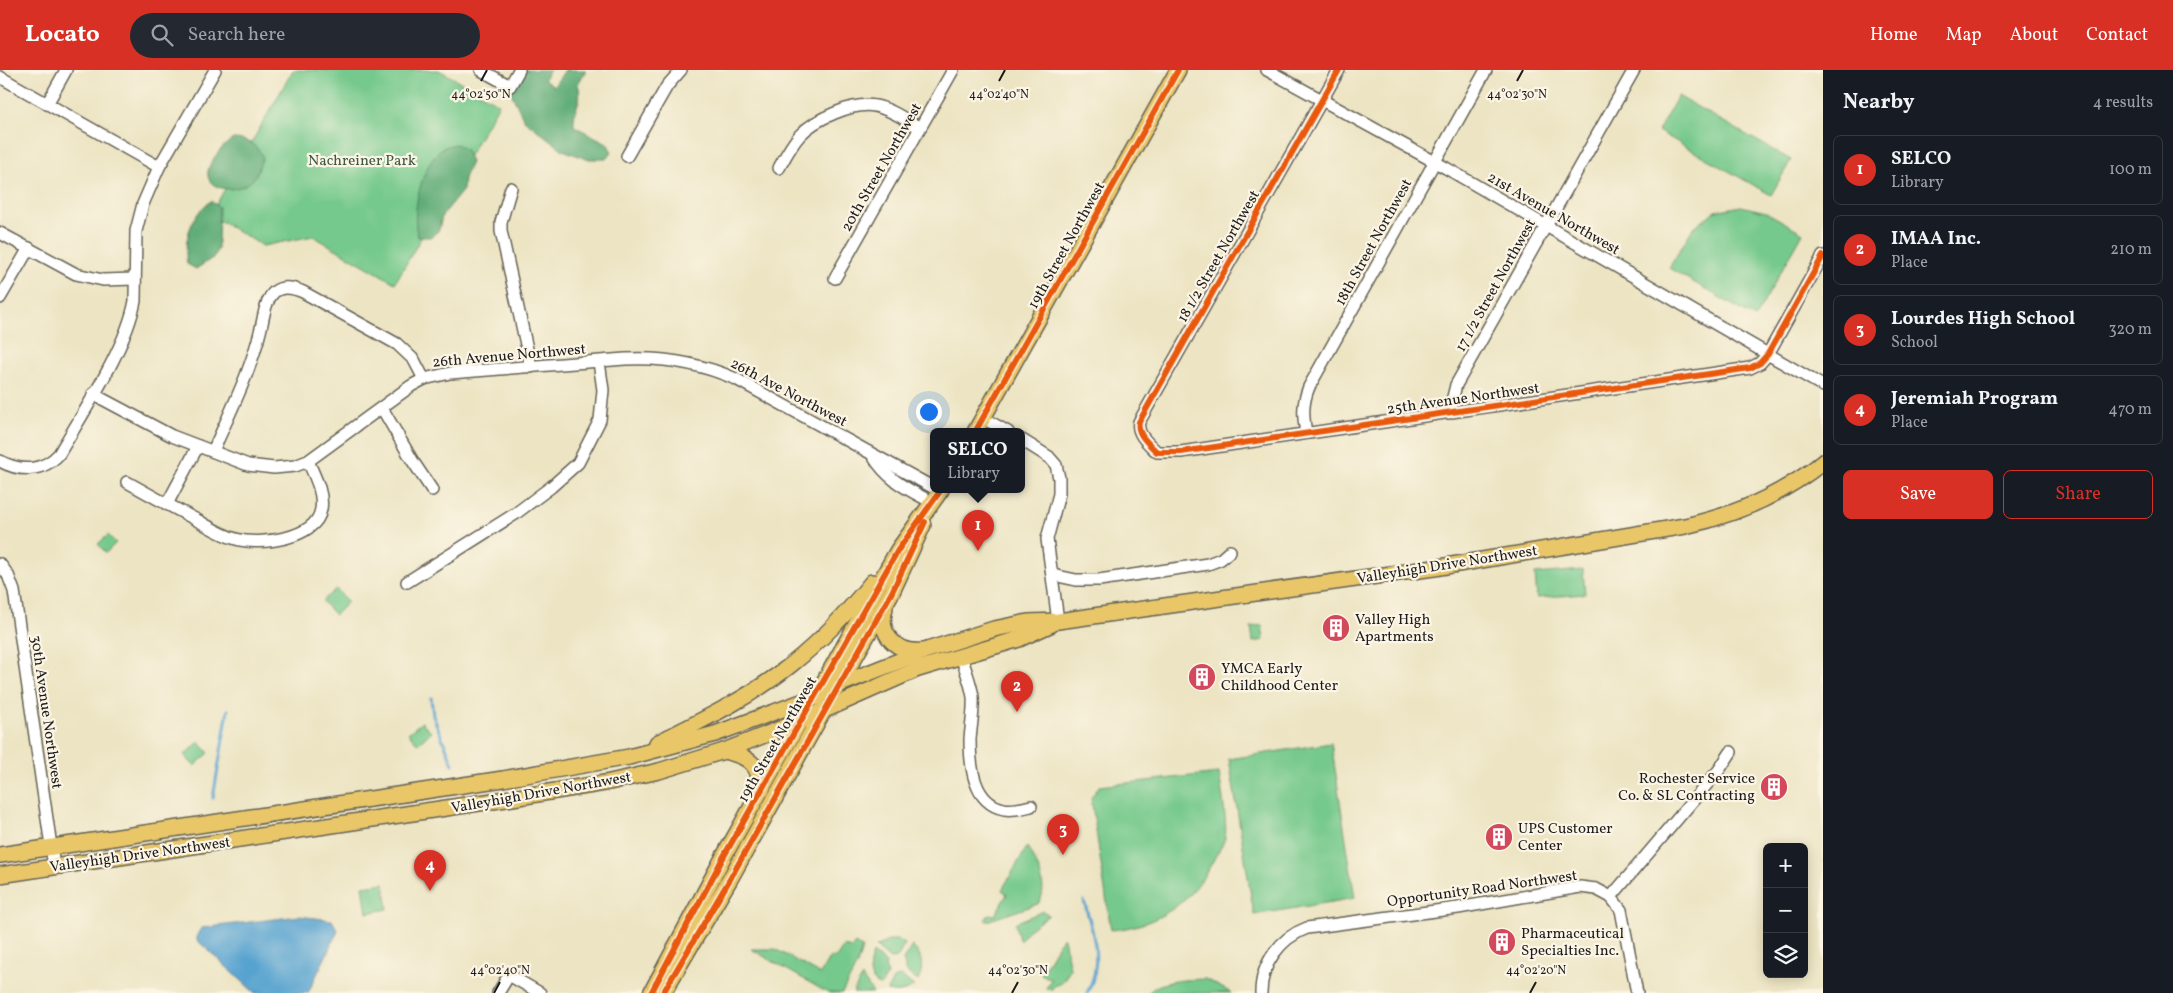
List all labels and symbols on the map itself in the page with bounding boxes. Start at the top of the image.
text: 44°02'50"N [451,87,511,103]
text: 44°02'40"N [969,87,1029,103]
text: 44°02'30"N [1487,87,1547,103]
street label: 20th Street Northwest [837,99,928,236]
park label: Nachreiner Park [308,151,416,172]
street label: 21st Avenue Northwest [1483,168,1623,261]
street label: 18th Street Northwest [1331,175,1418,310]
street label: 19th Street Northwest [1024,178,1111,313]
street label: 18 1/2 Street Northwest [1173,187,1266,327]
street label: 17 1/2 Street Northwest [1451,215,1542,356]
street label: 26th Avenue Northwest [431,339,587,374]
street label: 26th Ave Northwest [726,354,850,433]
street label: 25th Avenue Northwest [1386,378,1541,421]
your location [916,399,942,425]
pin: 1 [962,510,994,551]
street label: Valleyhigh Drive Northwest [1356,541,1539,590]
place label: Valley High Apartments [1355,610,1434,648]
building icon: Valley High Apartments [1321,613,1351,643]
street label: 30th Avenue Northwest [24,634,67,790]
place label: YMCA Early Childhood Center [1221,659,1338,697]
building icon: YMCA Early Childhood Center [1187,662,1217,692]
pin: 2 [1001,671,1033,712]
street label: 19th Street Northwest [734,673,823,807]
street label: Valleyhigh Drive Northwest [450,767,633,820]
place label: Rochester Service Co. & SL Contracting [1618,769,1755,807]
building icon: Rochester Service Co. & SL Contracting [1759,772,1789,802]
pin: 3 [1047,814,1079,855]
place label: UPS Customer Center [1518,819,1613,857]
building icon: UPS Customer Center [1484,822,1514,852]
street label: Valleyhigh Drive Northwest [48,832,232,879]
pin: 4 [414,850,446,891]
street label: Opportunity Road Northwest [1386,866,1579,913]
place label: Pharmaceutical Specialties Inc. [1521,924,1624,962]
building icon: Pharmaceutical Specialties Inc. [1487,927,1517,957]
text: 44°02'40"N [470,963,530,979]
text: 44°02'30"N [988,963,1048,979]
text: 44°02'20"N [1506,963,1566,979]

